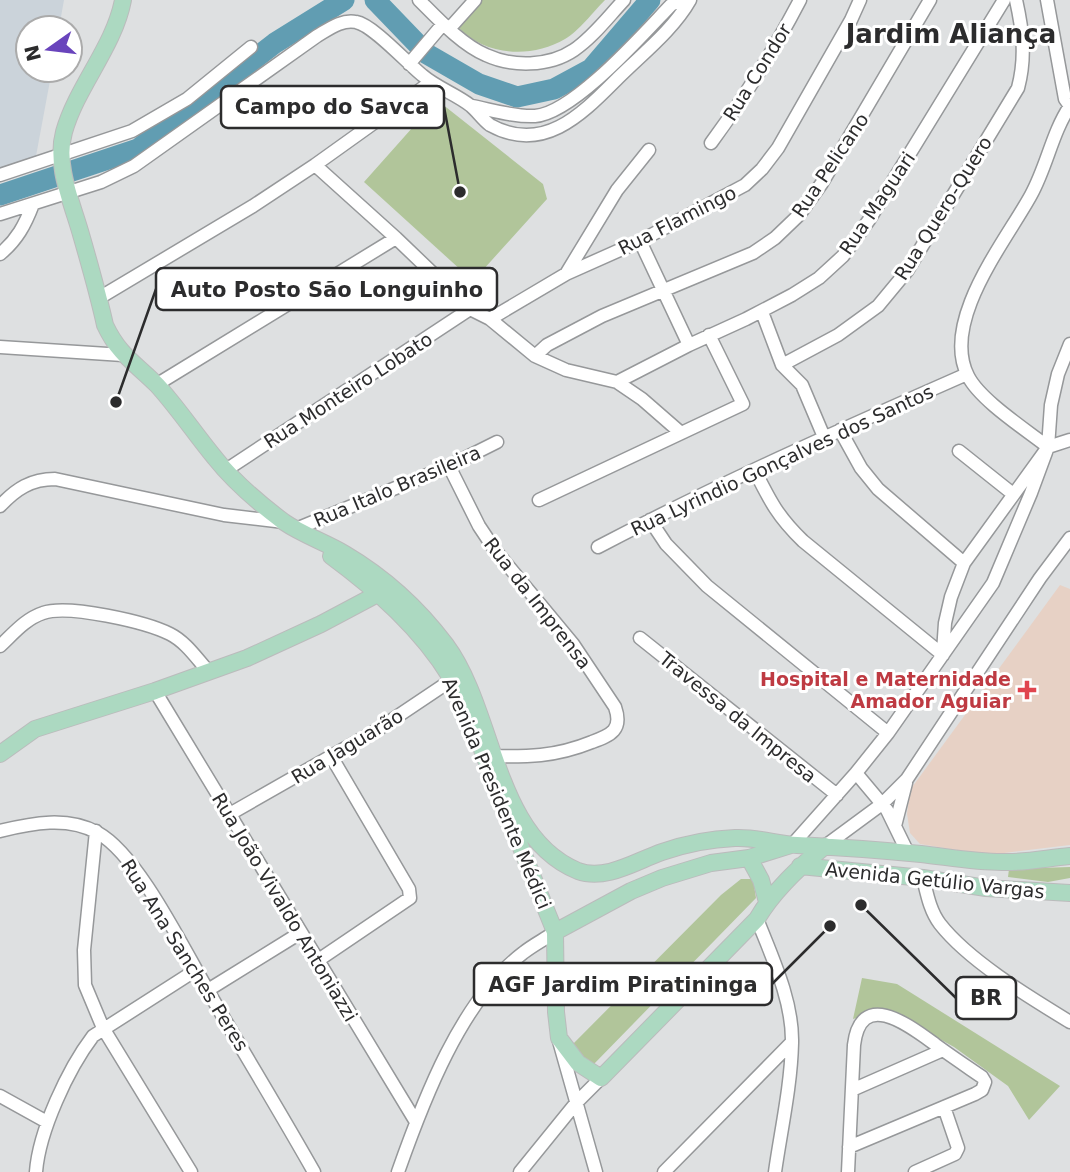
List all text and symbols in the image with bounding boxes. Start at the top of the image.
north arrow [14,14,84,84]
street label: Rua Condor [718,19,796,125]
district label: Jardim Aliança [844,19,1056,49]
text: N [20,43,45,63]
callout: Campo do Savca [221,86,444,128]
text: Campo do Savca [235,95,429,119]
street label: Rua Pelicano [787,109,873,221]
street label: Rua Quero-Quero [890,132,996,284]
street label: Rua Maguari [835,148,919,258]
street label: Rua Flamingo [614,181,740,259]
callout: Auto Posto São Longuinho [156,268,497,310]
text: Auto Posto São Longuinho [171,278,483,302]
street label: Rua Monteiro Lobato [260,327,436,453]
street label: Rua Lyrindio Gonçalves dos Santos [627,380,937,540]
street label: Rua Italo Brasileira [310,441,484,531]
street label: Rua da Imprensa [480,533,596,673]
street label: Travessa da Impresa [654,646,821,787]
place label: Hospital e Maternidade Amador Aguiar [760,668,1012,712]
street label: Avenida Presidente Médici [438,674,556,912]
marker: Hospital e Maternidade Amador Aguiar [1017,680,1037,700]
street label: Rua Jaguarão [287,704,407,788]
street label: Rua João Vivaldo Antoniazzi [208,789,362,1025]
street label: Rua Ana Sanches Peres [117,855,253,1055]
street label: Avenida Getúlio Vargas [824,858,1046,902]
callout: AGF Jardim Piratininga [474,963,772,1005]
text: AGF Jardim Piratininga [488,973,758,997]
callout: BR [956,977,1016,1019]
text: BR [970,986,1002,1010]

